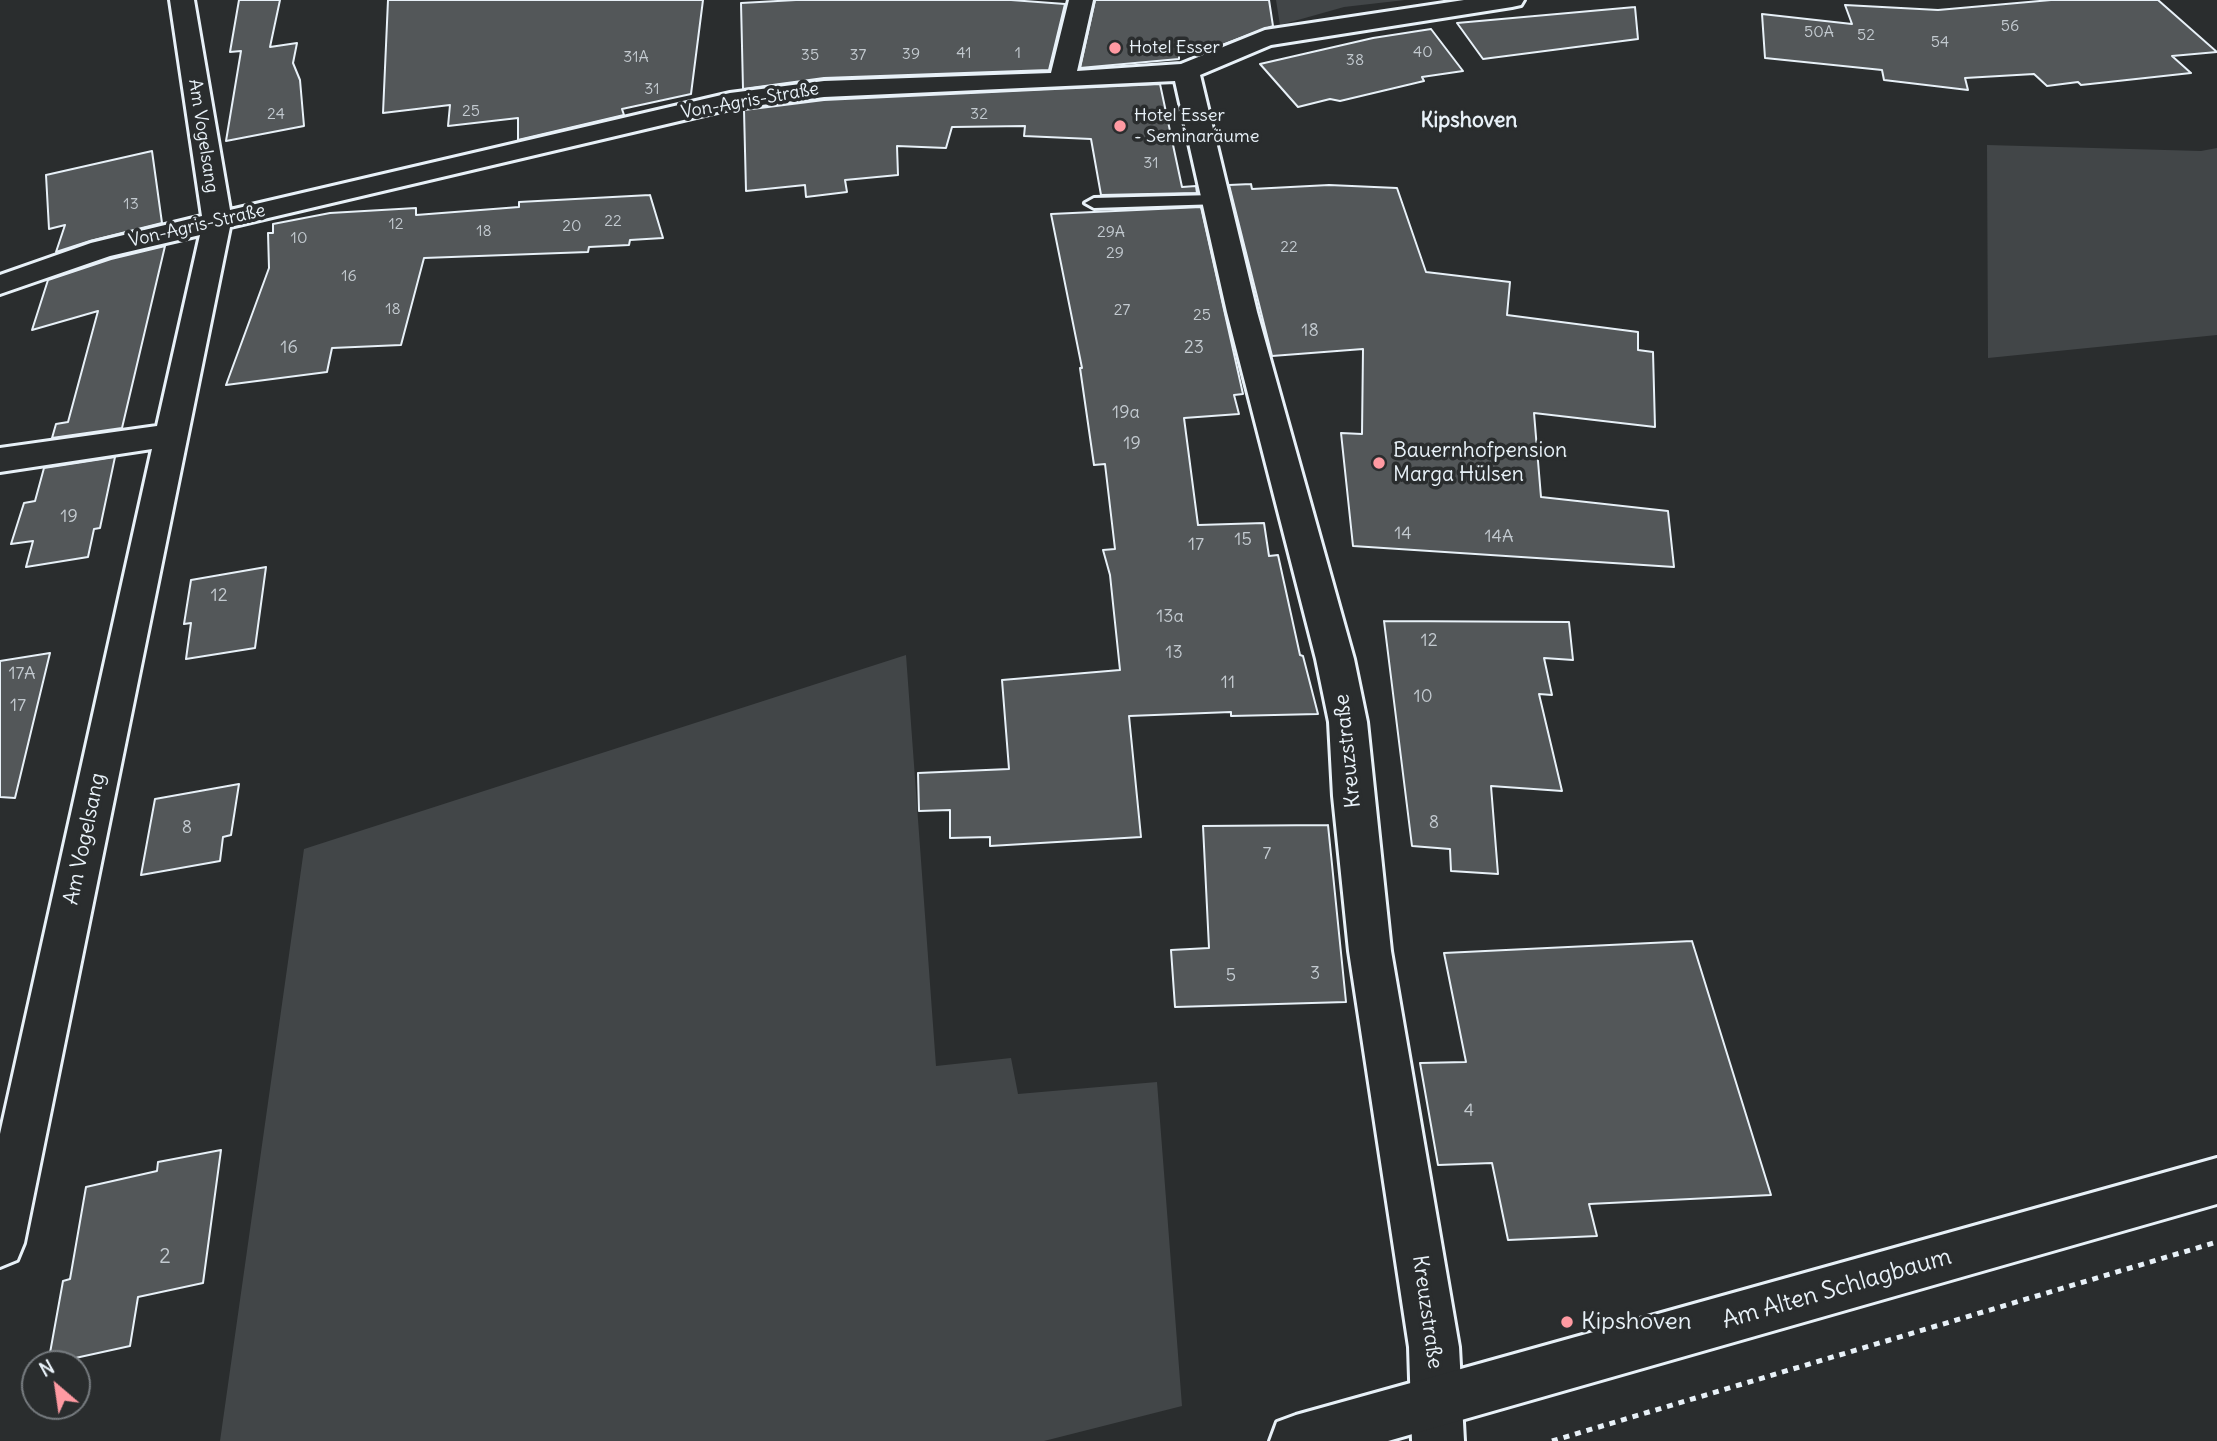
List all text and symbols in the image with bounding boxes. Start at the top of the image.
house number: 56 [2001,16,2019,36]
house number: 50A [1804,22,1834,42]
house number: 52 [1857,25,1875,45]
house number: 54 [1931,32,1949,52]
place label: Hotel Esser [1129,37,1220,59]
marker: Hotel Esser [1107,40,1123,56]
house number: 40 [1413,42,1433,62]
house number: 41 [956,43,972,63]
house number: 1 [1015,43,1021,63]
house number: 39 [902,44,920,64]
house number: 35 [801,45,819,65]
house number: 37 [850,45,866,65]
house number: 31A [623,47,649,67]
house number: 38 [1346,50,1364,70]
street label: Am Vogelsang [183,78,223,194]
street label: Von-Agris-Straße [679,78,821,124]
house number: 31 [644,79,660,99]
house number: 25 [462,101,480,121]
house number: 24 [267,104,285,124]
house number: 32 [970,104,988,124]
place label: Hotel Esser - Seminaräume [1134,105,1260,148]
district label: Kipshoven [1421,108,1517,134]
marker: Hotel Esser - Seminaräume [1112,118,1128,134]
house number: 31 [1143,153,1159,173]
house number: 13 [123,194,139,214]
street label: Von-Agris-Straße [127,200,267,252]
house number: 22 [604,211,622,231]
house number: 12 [388,214,404,234]
house number: 20 [562,216,582,236]
house number: 18 [476,221,492,241]
house number: 29A [1097,222,1125,242]
house number: 10 [291,228,307,248]
house number: 22 [1280,237,1298,257]
house number: 29 [1106,243,1124,263]
house number: 16 [341,266,357,286]
house number: 18 [385,299,401,319]
house number: 27 [1114,300,1130,320]
house number: 25 [1193,305,1211,325]
house number: 18 [1301,320,1319,342]
house number: 16 [280,337,298,359]
house number: 23 [1184,337,1204,359]
house number: 19a [1112,402,1140,424]
house number: 19 [1123,433,1141,455]
place label: Bauernhofpension Marga Hülsen [1393,438,1567,488]
marker: Bauernhofpension Marga Hülsen [1371,455,1387,471]
house number: 19 [60,506,78,528]
house number: 14 [1394,523,1412,545]
house number: 14A [1484,526,1514,548]
house number: 15 [1234,529,1252,551]
house number: 17 [1188,534,1204,556]
house number: 12 [210,585,228,607]
house number: 13a [1156,606,1184,628]
house number: 12 [1420,630,1438,652]
house number: 13 [1165,642,1183,664]
house number: 17A [8,663,36,685]
house number: 11 [1221,672,1235,694]
house number: 10 [1414,686,1432,708]
street label: Kreuzstraße [1329,693,1367,809]
house number: 17 [10,695,26,717]
street label: Am Vogelsang [59,771,111,907]
house number: 8 [1429,812,1439,834]
house number: 8 [182,817,192,839]
house number: 7 [1263,843,1271,865]
house number: 3 [1310,963,1320,985]
house number: 5 [1226,965,1236,987]
house number: 4 [1464,1100,1474,1122]
street label: Am Alten Schlagbaum [1719,1242,1955,1336]
house number: 2 [159,1244,171,1270]
street label: Kreuzstraße [1407,1254,1447,1370]
place label: Kipshoven [1581,1308,1692,1336]
marker: Kipshoven [1559,1314,1575,1330]
north arrow [21,1350,91,1420]
text: N [35,1355,58,1382]

